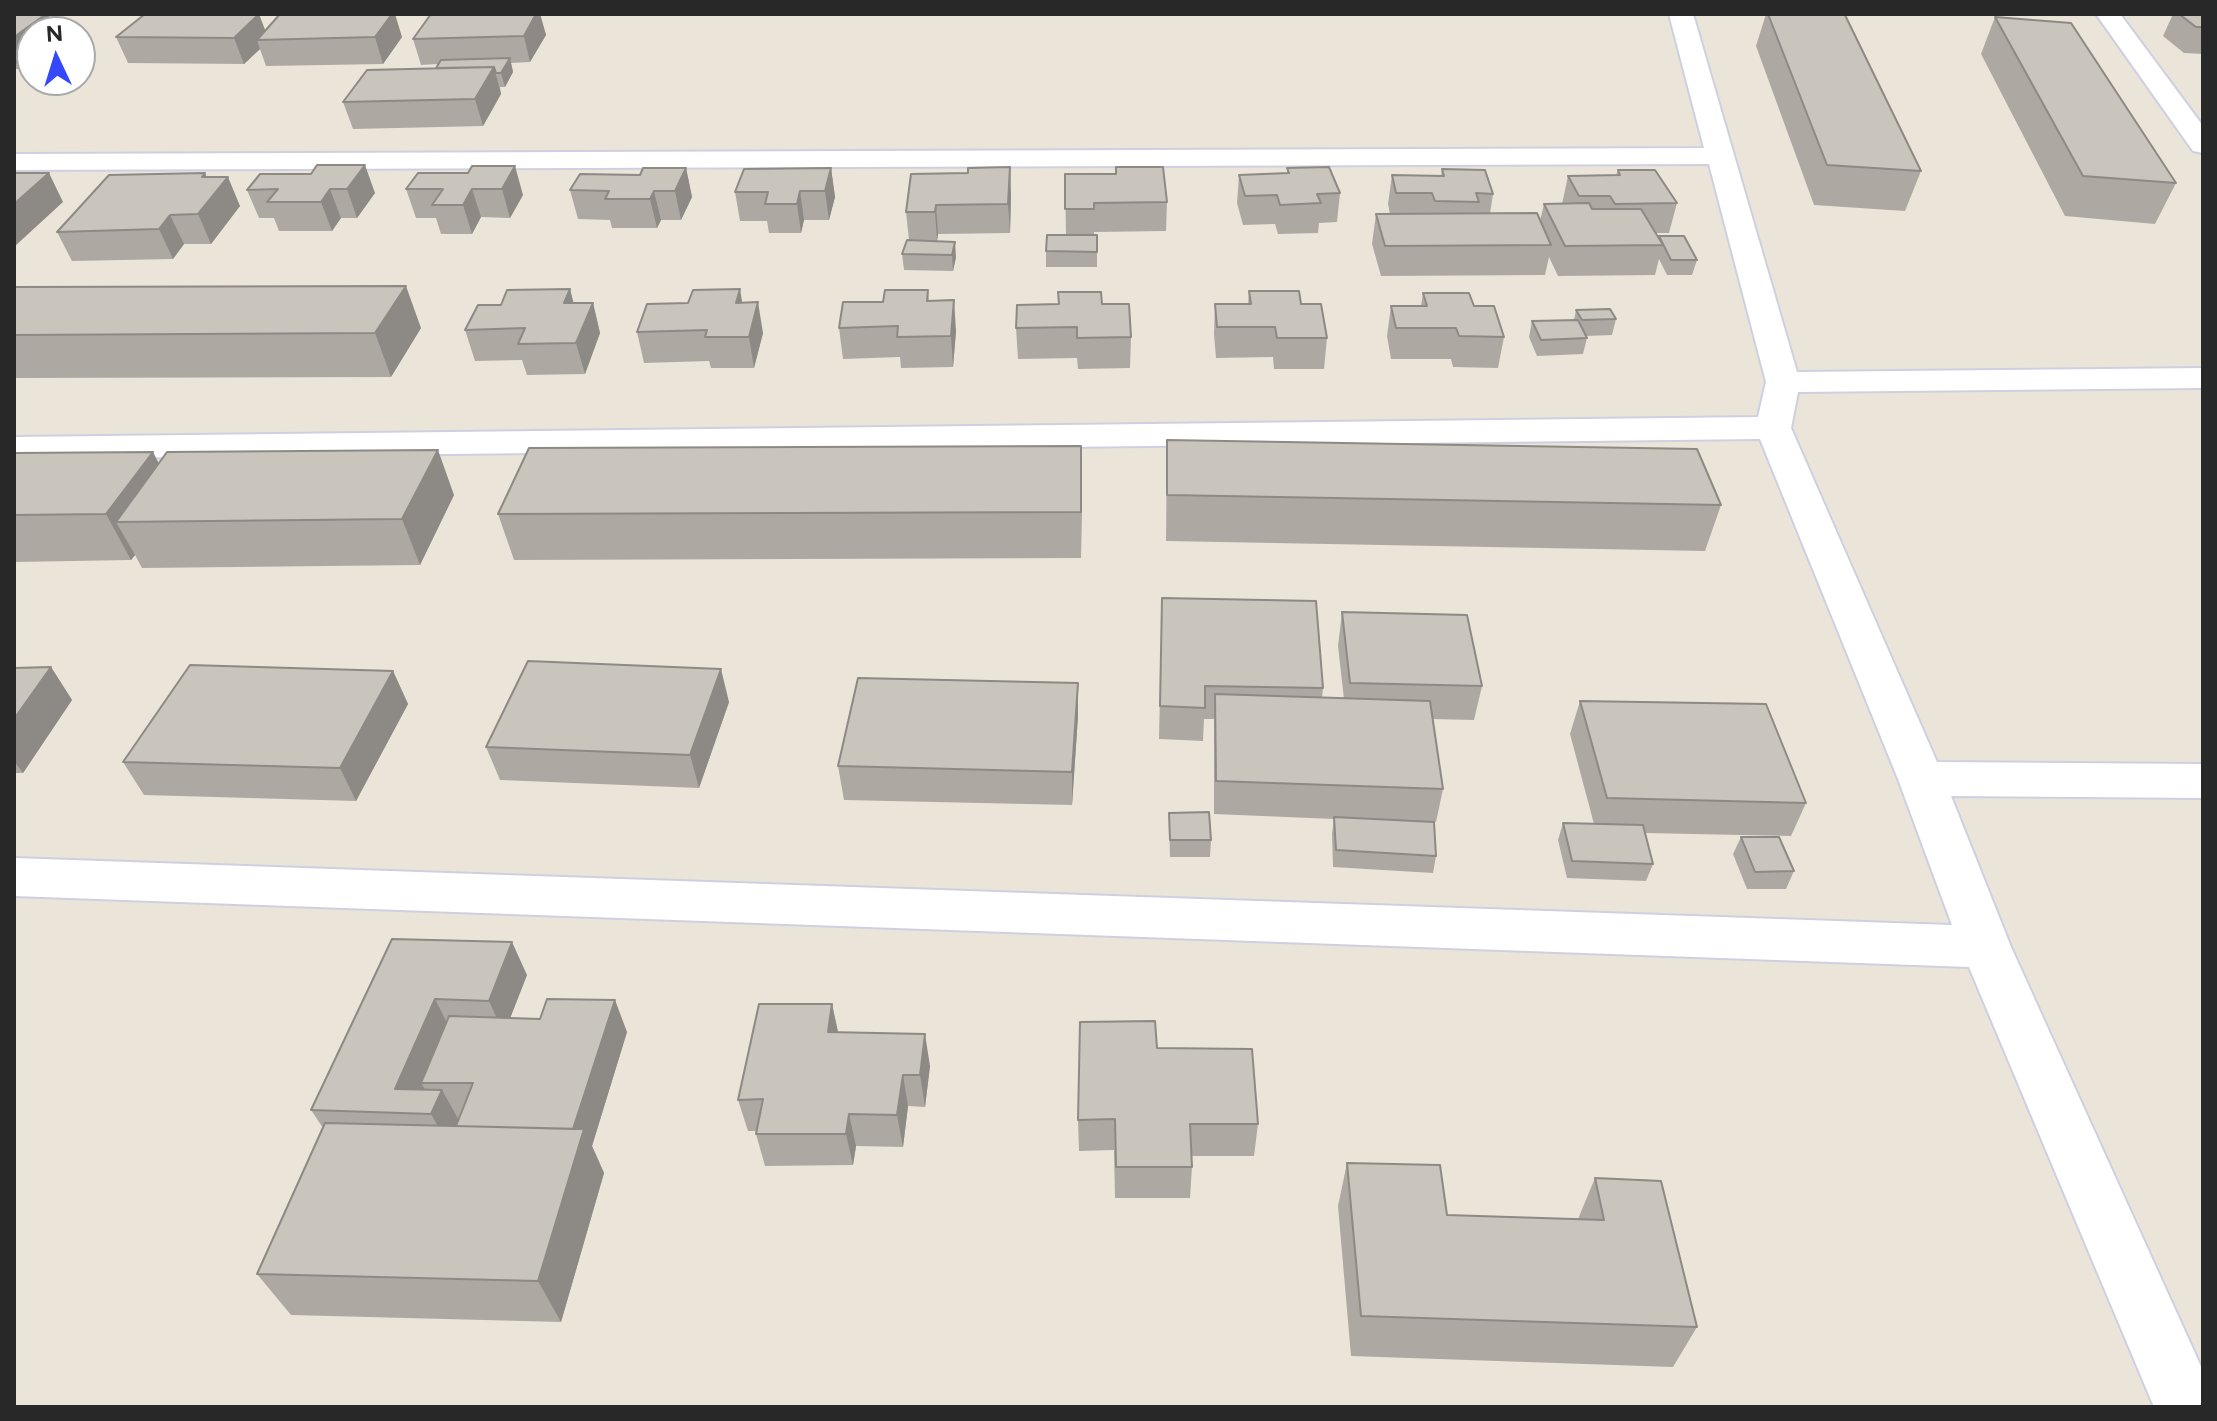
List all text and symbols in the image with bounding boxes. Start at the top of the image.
north arrow [16,16,96,96]
text: N [45,19,64,48]

